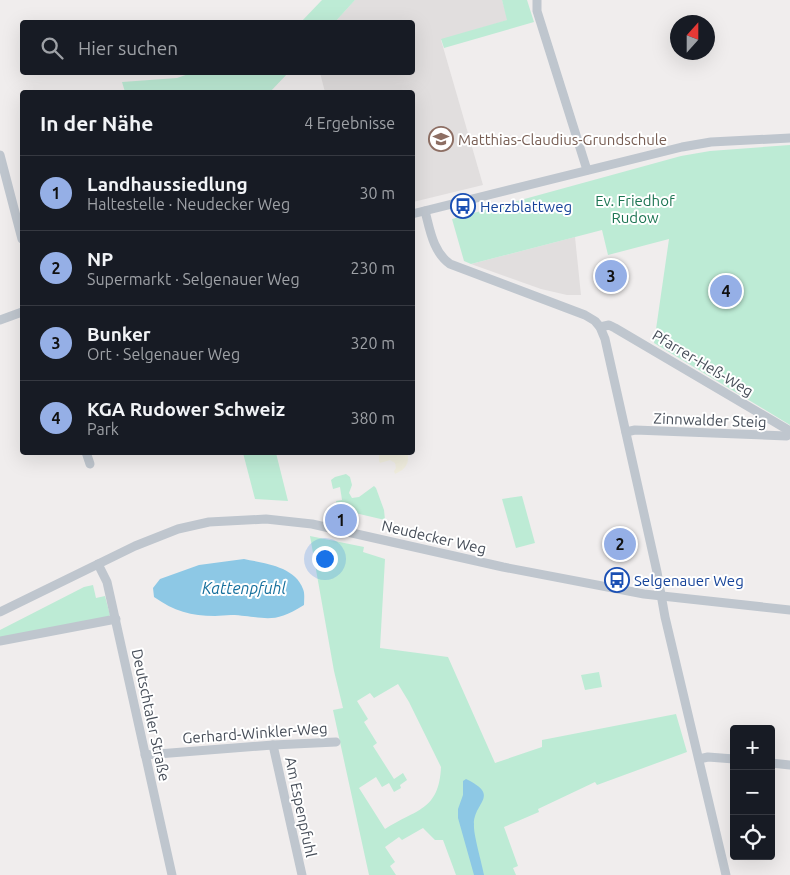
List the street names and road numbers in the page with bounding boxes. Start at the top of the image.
street label: Pfarrer-Heß-Weg [650,326,756,400]
street label: Zinnwalder Steig [653,410,767,430]
street label: Neudecker Weg [380,517,488,557]
street label: Deutschtaler Straße [129,647,173,783]
street label: Gerhard-Winkler-Weg [182,719,328,747]
street label: Am Espenpfuhl [282,755,320,859]

